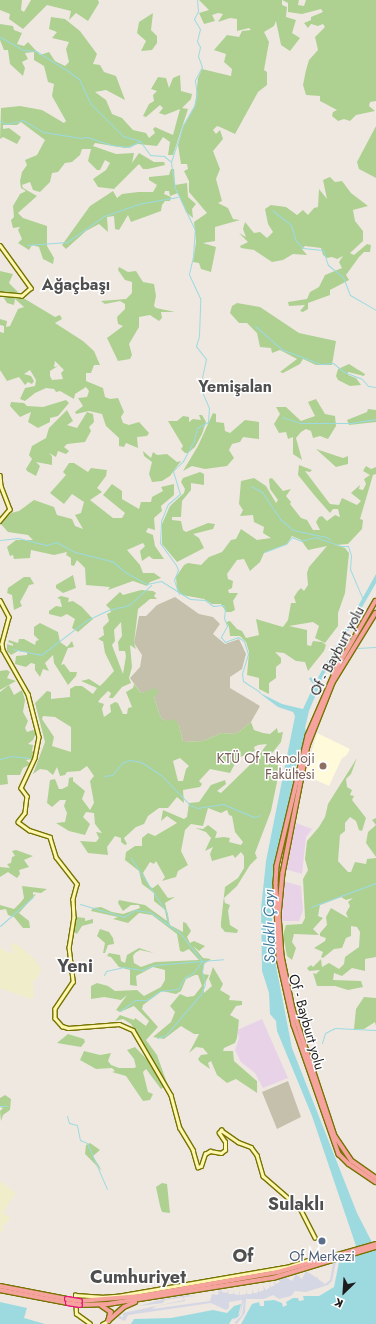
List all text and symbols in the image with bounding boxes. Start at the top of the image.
district label: Ağaçbaşı [42,275,110,295]
district label: Yemişalan [198,377,272,397]
street label: Of - Bayburt yolu [306,603,368,699]
place label: KTÜ Of Teknoloji Fakültesi [216,750,315,782]
marker: KTÜ Of Teknoloji Fakültesi [318,761,328,771]
water label: Solaklı Çayı [260,889,280,963]
district label: Yeni [57,955,93,977]
street label: Of - Bayburt yolu [285,972,329,1072]
district label: Sulaklı [268,1193,324,1215]
marker: Of Merkezi [317,1236,327,1246]
district label: Of [233,1245,253,1267]
place label: Of Merkezi [289,1248,355,1264]
district label: Cumhuriyet [90,1266,186,1288]
north arrow [324,1272,364,1312]
text: K [332,1294,346,1312]

